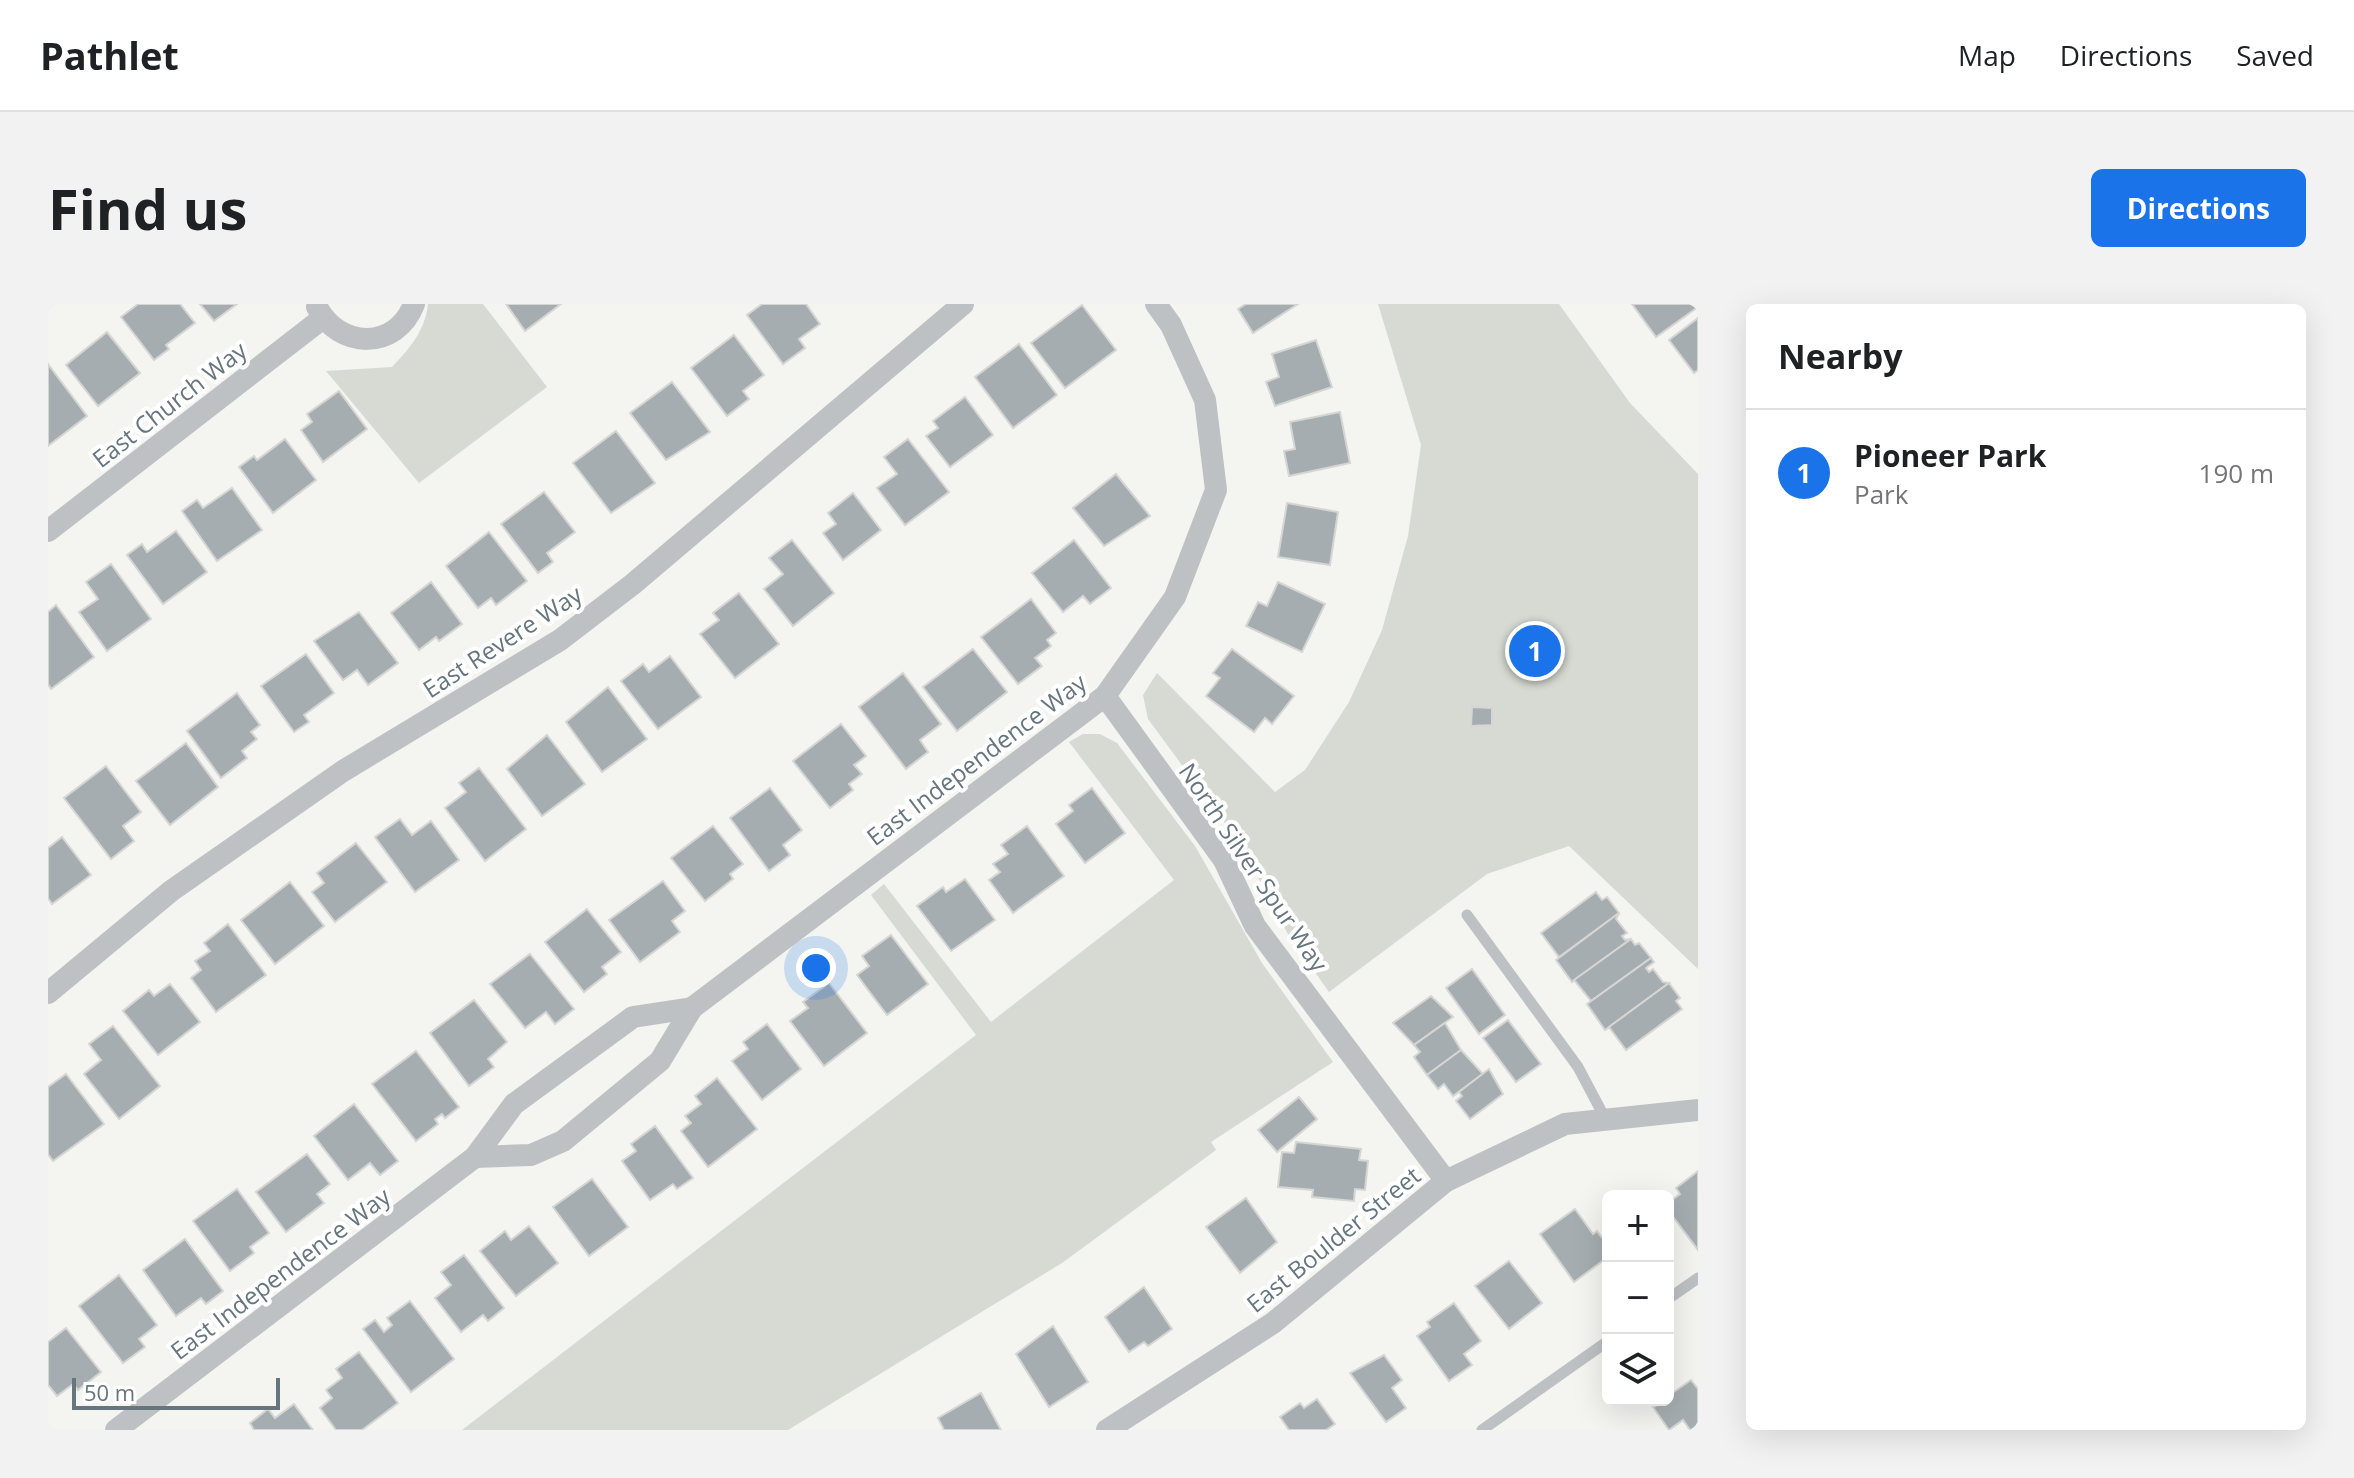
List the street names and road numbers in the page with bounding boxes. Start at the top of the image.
street label: East Church Way [85,333,254,475]
street label: East Revere Way [416,577,589,705]
street label: East Independence Way [859,665,1093,853]
street label: North Silver Spur Way [1172,756,1337,978]
street label: East Boulder Street [1239,1159,1427,1319]
street label: East Independence Way [163,1179,397,1367]

